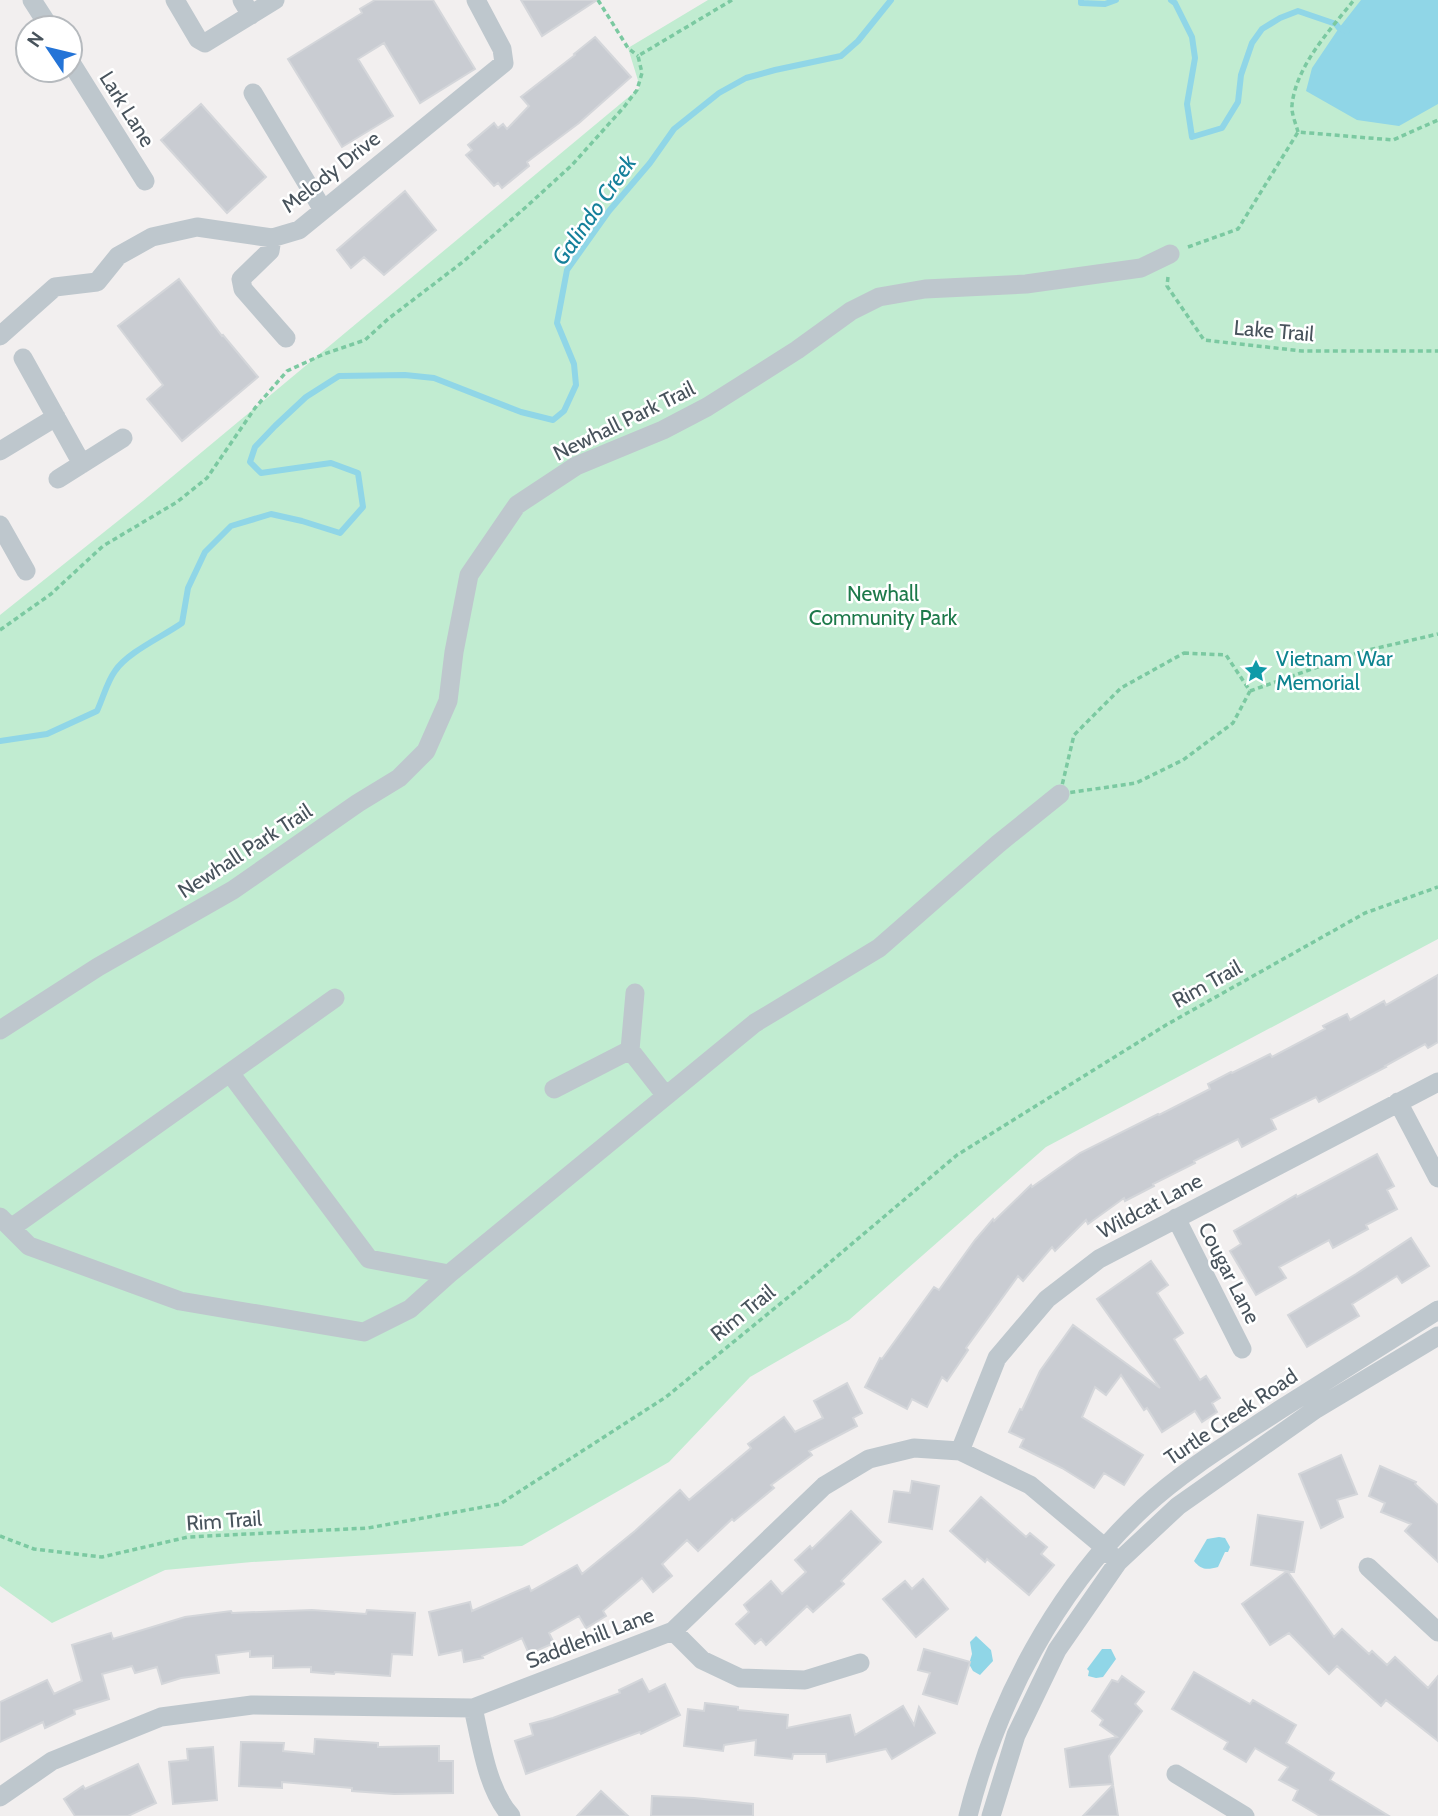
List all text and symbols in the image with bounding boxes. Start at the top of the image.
north arrow [14,14,84,84]
text: N [22,27,49,52]
street label: Lark Lane [94,66,161,151]
street label: Melody Drive [276,125,385,218]
water label: Galindo Creek [546,149,643,270]
street label: Lake Trail [1233,315,1315,346]
street label: Newhall Park Trail [549,375,699,466]
park label: Newhall Community Park [809,581,958,630]
place label: Vietnam War Memorial [1276,646,1393,695]
place icon: Vietnam War Memorial [1242,657,1270,685]
street label: Newhall Park Trail [173,798,316,903]
street label: Rim Trail [1168,954,1246,1013]
street label: Wildcat Lane [1093,1167,1207,1244]
street label: Cougar Lane [1193,1218,1266,1328]
street label: Rim Trail [706,1279,780,1346]
street label: Turtle Creek Road [1160,1363,1302,1470]
street label: Rim Trail [185,1505,263,1536]
street label: Saddlehill Lane [522,1602,657,1673]

